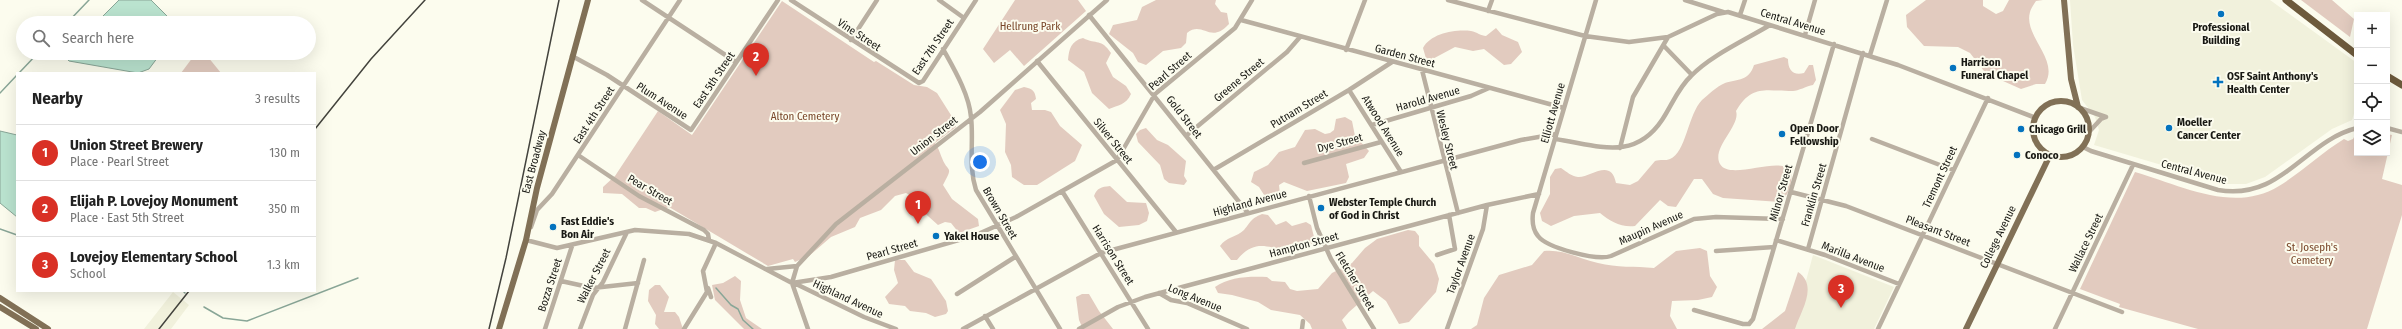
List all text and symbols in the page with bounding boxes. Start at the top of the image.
street label: Central Avenue [1759,6,1827,38]
marker: Professional Building [2216,9,2226,19]
map controls [2354,12,2390,156]
button: + [2354,12,2390,48]
search box [16,16,316,60]
street label: Vine Street [835,16,884,54]
street label: East 7th Street [910,16,957,77]
park label: Hellrung Park [1000,20,1061,33]
place label: Professional Building [2193,21,2250,47]
icon: search [30,27,52,49]
text: Search here [62,29,134,47]
street label: Garden Street [1373,42,1437,70]
pin: 2 [743,43,769,76]
button: − [2354,48,2390,84]
street label: East 5th Street [690,49,738,111]
street label: Pearl Street [1146,49,1194,93]
street label: Greene Street [1211,55,1267,105]
place label: Harrison Funeral Chapel [1961,56,2029,82]
marker: Harrison Funeral Chapel [1948,63,1958,73]
place label: OSF Saint Anthony's Health Center [2227,70,2318,96]
marker: OSF Saint Anthony's Health Center [2212,76,2224,88]
street label: Plum Avenue [634,80,690,122]
street label: Elliott Avenue [1538,81,1568,145]
street label: East 4th Street [571,84,618,146]
street label: Harold Avenue [1395,84,1461,114]
button: locate [2354,84,2390,120]
street label: Putnam Street [1268,87,1330,131]
text: Nearby [32,88,83,109]
text: 3 results [255,91,300,106]
street label: Gold Street [1163,93,1205,141]
street label: Atwood Avenue [1359,93,1407,159]
street label: Wesley Street [1433,109,1461,172]
park label: Alton Cemetery [771,110,839,123]
street label: Union Street [908,113,960,158]
street label: Silver Street [1091,116,1136,167]
place label: Moeller Cancer Center [2177,116,2241,142]
button: layers [2354,120,2390,156]
place label: Open Door Fellowship [1790,122,1840,148]
place label: Chicago Grill [2029,123,2087,136]
marker: Moeller Cancer Center [2164,123,2174,133]
marker: Chicago Grill [2016,124,2026,134]
street label: East Broadway [519,129,549,195]
marker: Open Door Fellowship [1777,129,1787,139]
street label: Dye Street [1316,131,1364,155]
text: Union Street Brewery [70,136,203,154]
street label: Tremont Street [1920,144,1960,210]
text: 1 [42,145,48,160]
text: 130 m [269,145,300,160]
place label: Conoco [2025,149,2059,162]
marker: Conoco [2012,150,2022,160]
your location [970,152,990,172]
text: Place · Pearl Street [70,154,169,169]
street label: Central Avenue [2160,157,2228,187]
street label: Franklin Street [1799,161,1829,228]
street label: Milnor Street [1767,163,1795,223]
street label: Pear Street [625,172,675,208]
street label: Brown Street [980,185,1020,242]
street label: Highland Avenue [1212,187,1288,219]
pin: 1 [905,191,931,224]
text: Elijah P. Lovejoy Monument [70,192,238,210]
place label: Webster Temple Church of God in Christ [1329,196,1436,222]
text: 2 [42,201,48,216]
text: 350 m [268,201,300,216]
marker: Webster Temple Church of God in Christ [1316,203,1326,213]
street label: College Avenue [1977,203,2019,271]
street label: Maupin Avenue [1617,208,1685,248]
text: Place · East 5th Street [70,210,184,225]
street label: Wallace Street [2066,211,2106,275]
street label: Pleasant Street [1904,213,1973,249]
place label: Fast Eddie's Bon Air [561,215,614,241]
marker: Fast Eddie's Bon Air [548,222,558,232]
street label: Harrison Street [1089,223,1137,288]
street label: Hampton Street [1268,229,1340,260]
place label: Yakel House [943,230,1000,243]
marker: Yakel House [931,231,941,241]
street label: Taylor Avenue [1444,232,1478,296]
street label: Pearl Street [865,236,919,263]
street label: Marilla Avenue [1820,239,1886,275]
park label: St. Joseph's Cemetery [2286,241,2338,267]
street label: Walker Street [575,246,614,306]
text: Lovejoy Elementary School [70,248,237,266]
street label: Fletcher Street [1332,249,1378,313]
street label: Bozza Street [535,256,565,313]
text: 3 [42,257,48,272]
text: 1.3 km [267,257,300,272]
text: School [70,266,106,281]
pin: 3 [1828,275,1854,308]
street label: Highland Avenue [811,277,885,321]
street label: Long Avenue [1166,281,1224,315]

